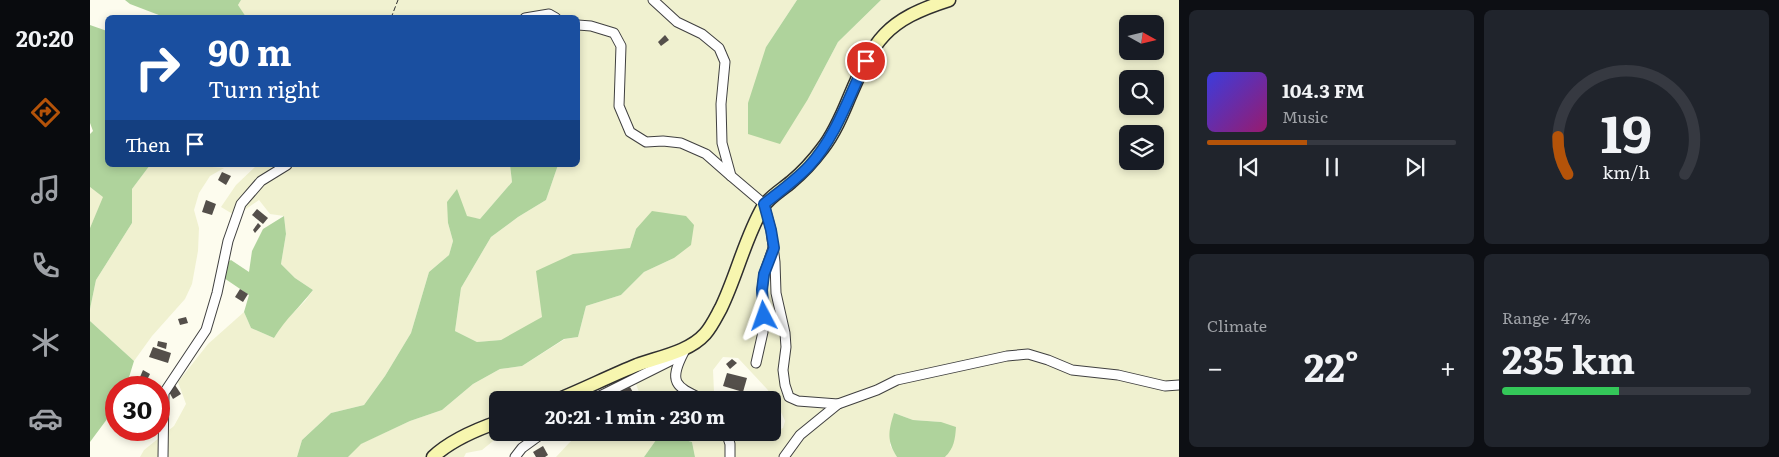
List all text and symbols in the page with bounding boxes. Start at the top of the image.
north arrow [1119,15,1164,60]
map controls [1119,15,1164,170]
text: 20:20 [16,21,74,54]
text: 90 m [208,25,292,77]
icon: right [125,35,190,100]
pin [845,40,887,82]
icon: arrive [852,47,880,75]
button: search [1119,70,1164,115]
text: Turn right [208,72,320,105]
text: 104.3 FM [1282,76,1364,104]
text: 19 [1601,92,1652,169]
icon: directions [28,95,63,130]
text: Music [1282,104,1328,128]
button: layers [1119,125,1164,170]
text: Then [125,130,171,158]
icon: arrive [181,130,209,158]
icon: previous [1235,153,1263,181]
icon: pause [1318,153,1346,181]
icon: next [1401,153,1429,181]
text: km/h [1603,158,1650,185]
icon: music [28,172,63,207]
icon: phone [28,248,63,283]
position arrow [737,289,789,341]
text: Range · 47% [1502,305,1591,329]
text: Climate [1207,313,1267,337]
icon: climate [28,325,63,360]
text: 235 km [1502,329,1635,386]
text: 22° [1304,337,1359,394]
text: − [1207,345,1223,387]
text: + [1440,345,1456,387]
speed limit sign: 30 [105,376,170,441]
icon: car [28,401,63,436]
text: 20:21 · 1 min · 230 m [545,402,725,430]

